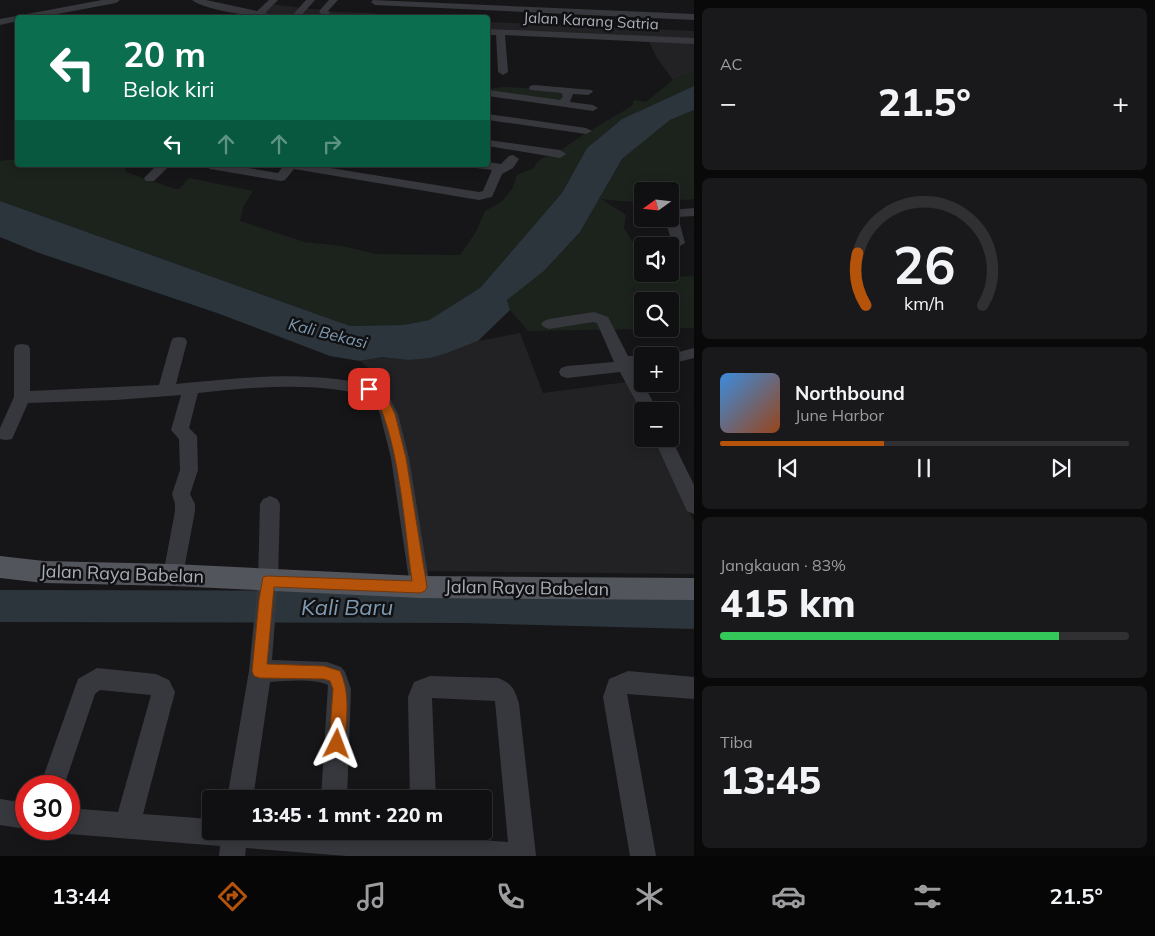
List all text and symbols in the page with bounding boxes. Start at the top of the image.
street label: Jalan Karang Satria [523,7,659,34]
text: 20 m [123,32,206,76]
icon: left [40,35,105,100]
text: AC [720,54,743,74]
text: Belok kiri [123,75,215,103]
text: 21.5° [878,78,971,126]
text: − [720,85,737,120]
text: + [1112,85,1129,120]
icon: left [159,130,187,158]
icon: ahead [212,130,240,158]
icon: ahead [265,130,293,158]
icon: right [318,130,346,158]
north arrow [634,182,679,228]
map controls [634,182,679,447]
text: 26 [893,232,956,297]
button: sound [634,237,679,282]
button: search [634,292,679,337]
text: km/h [904,292,945,314]
water label: Kali Bekasi [286,314,370,353]
button: + [634,347,679,392]
pin [348,368,390,410]
icon: arrive [355,375,383,403]
text: Northbound [795,381,905,405]
button: − [634,402,679,447]
text: June Harbor [795,405,884,425]
icon: previous [774,454,802,482]
icon: pause [910,454,938,482]
icon: next [1047,454,1075,482]
text: Jangkauan · 83% [720,555,846,575]
street label: Jalan Raya Babelan [40,559,205,588]
street label: Jalan Raya Babelan [445,575,609,600]
text: 415 km [720,579,856,627]
water label: Kali Baru [301,593,393,621]
position arrow [310,717,362,769]
text: Tiba [720,732,753,752]
text: 13:45 [720,756,821,804]
speed limit sign: 30 [15,775,80,840]
text: 13:45 · 1 mnt · 220 m [251,803,443,827]
icon: directions [215,879,250,914]
icon: music [354,879,389,914]
icon: phone [493,879,528,914]
icon: climate [632,879,667,914]
icon: car [771,879,806,914]
icon: filters [910,879,945,914]
text: 13:44 [52,882,110,910]
text: 21.5° [1049,882,1103,910]

